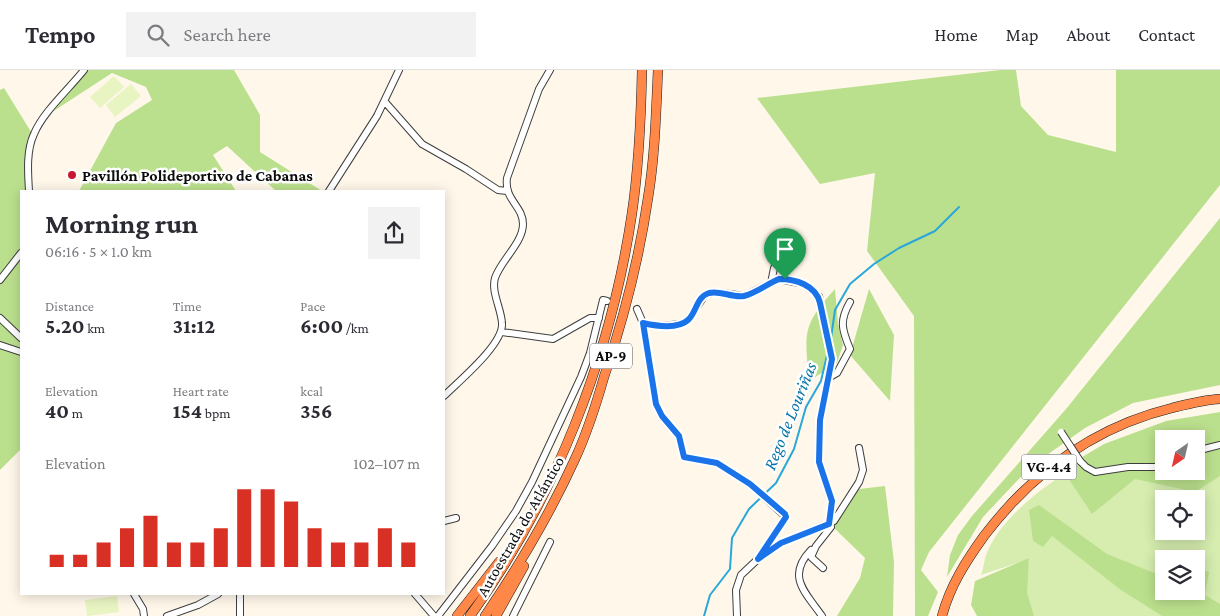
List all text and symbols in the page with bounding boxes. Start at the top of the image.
search box [126,12,476,57]
text: Tempo [25,21,96,48]
icon: search [144,21,172,49]
text: Search here [184,24,271,45]
text: Home [935,25,978,45]
text: Map [1006,25,1038,45]
text: About [1066,25,1110,45]
text: Contact [1138,25,1195,45]
place label: Pavillón Polideportivo de Cabanas [82,167,313,184]
marker: Pavillón Polideportivo de Cabanas [66,169,78,181]
button: share [368,207,420,259]
text: Morning run [45,208,198,239]
pin [764,228,806,279]
icon: arrive [771,235,799,263]
text: 06:16 · 5 × 1.0 km [45,243,152,260]
text: Distance [45,298,94,314]
text: Time [173,298,201,314]
text: Pace [300,298,326,314]
text: 5.20 [45,314,85,338]
text: 31:12 [173,314,215,338]
text: 6:00 [300,314,343,338]
text: km [85,320,105,336]
text: /km [343,320,369,336]
road number: AP-9 [590,344,632,368]
water label: Rego de Louriñas [759,359,821,473]
text: Elevation [45,383,98,399]
text: Heart rate [173,383,229,399]
text: kcal [300,383,323,399]
text: 40 [45,399,69,423]
text: 154 [173,399,202,423]
text: 356 [300,399,332,423]
text: m [69,405,83,421]
text: bpm [202,405,231,421]
north arrow [1155,430,1205,480]
map controls [1155,430,1205,600]
street label: Autoestrada do Atlántico [473,453,567,599]
road number: VG-4.4 [1022,454,1076,480]
text: Elevation [45,455,106,472]
text: 102–107 m [353,455,420,472]
button: locate [1155,490,1205,540]
button: layers [1155,550,1205,600]

